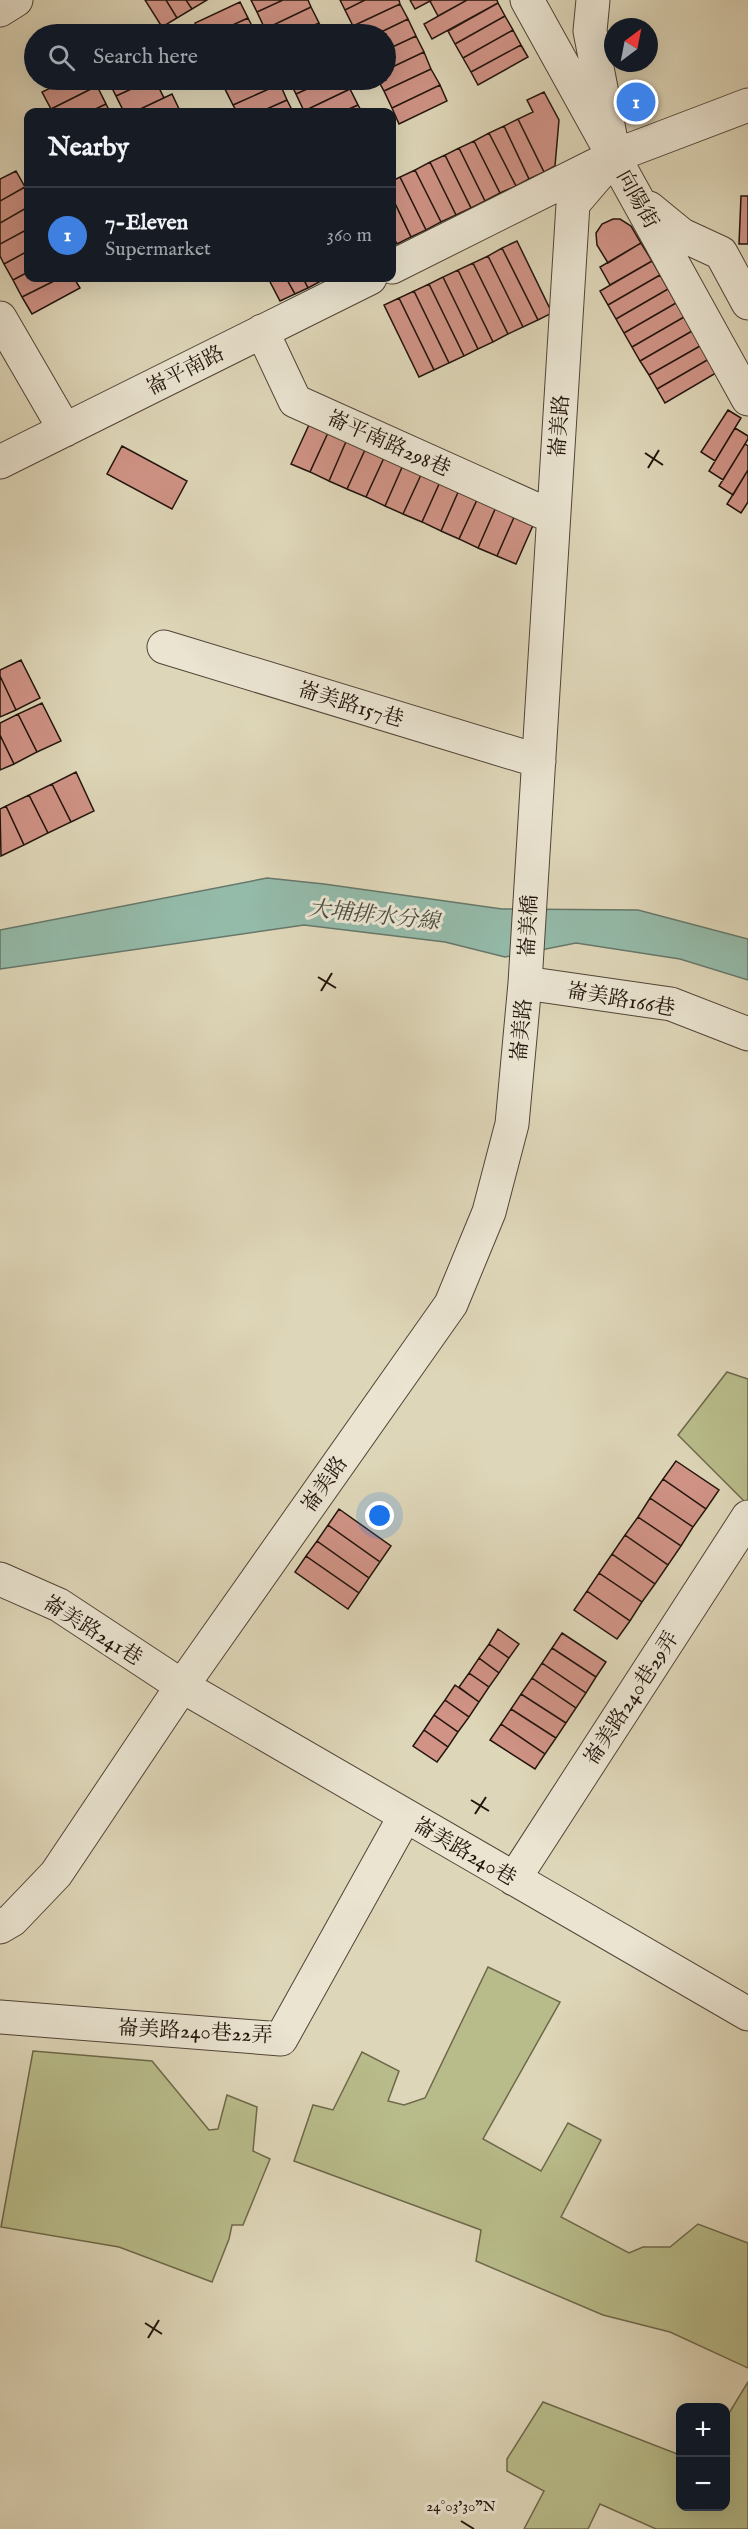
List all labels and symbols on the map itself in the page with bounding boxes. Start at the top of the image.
north arrow [604,18,658,72]
pin: 1 [616,80,656,124]
street label: 向陽街 [610,166,664,234]
street label: 崙平南路 [142,340,229,402]
street label: 崙美路 [545,394,576,458]
street label: 崙平南路298巷 [322,405,454,484]
street label: 崙美路157巷 [294,677,407,734]
street label: 崙美橋 [514,894,545,958]
water label: 大埔排水分線 [307,895,443,937]
street label: 崙美路166巷 [564,978,677,1023]
street label: 崙美路 [506,998,539,1063]
street label: 崙美路 [296,1451,354,1518]
your location [365,1501,394,1530]
street label: 崙美路241巷 [38,1590,147,1672]
street label: 崙美路240巷29弄 [579,1627,686,1771]
street label: 崙美路240巷 [408,1812,521,1893]
street label: 崙美路240巷22弄 [117,2015,273,2050]
text: 24°03'30"N [426,2497,496,2516]

